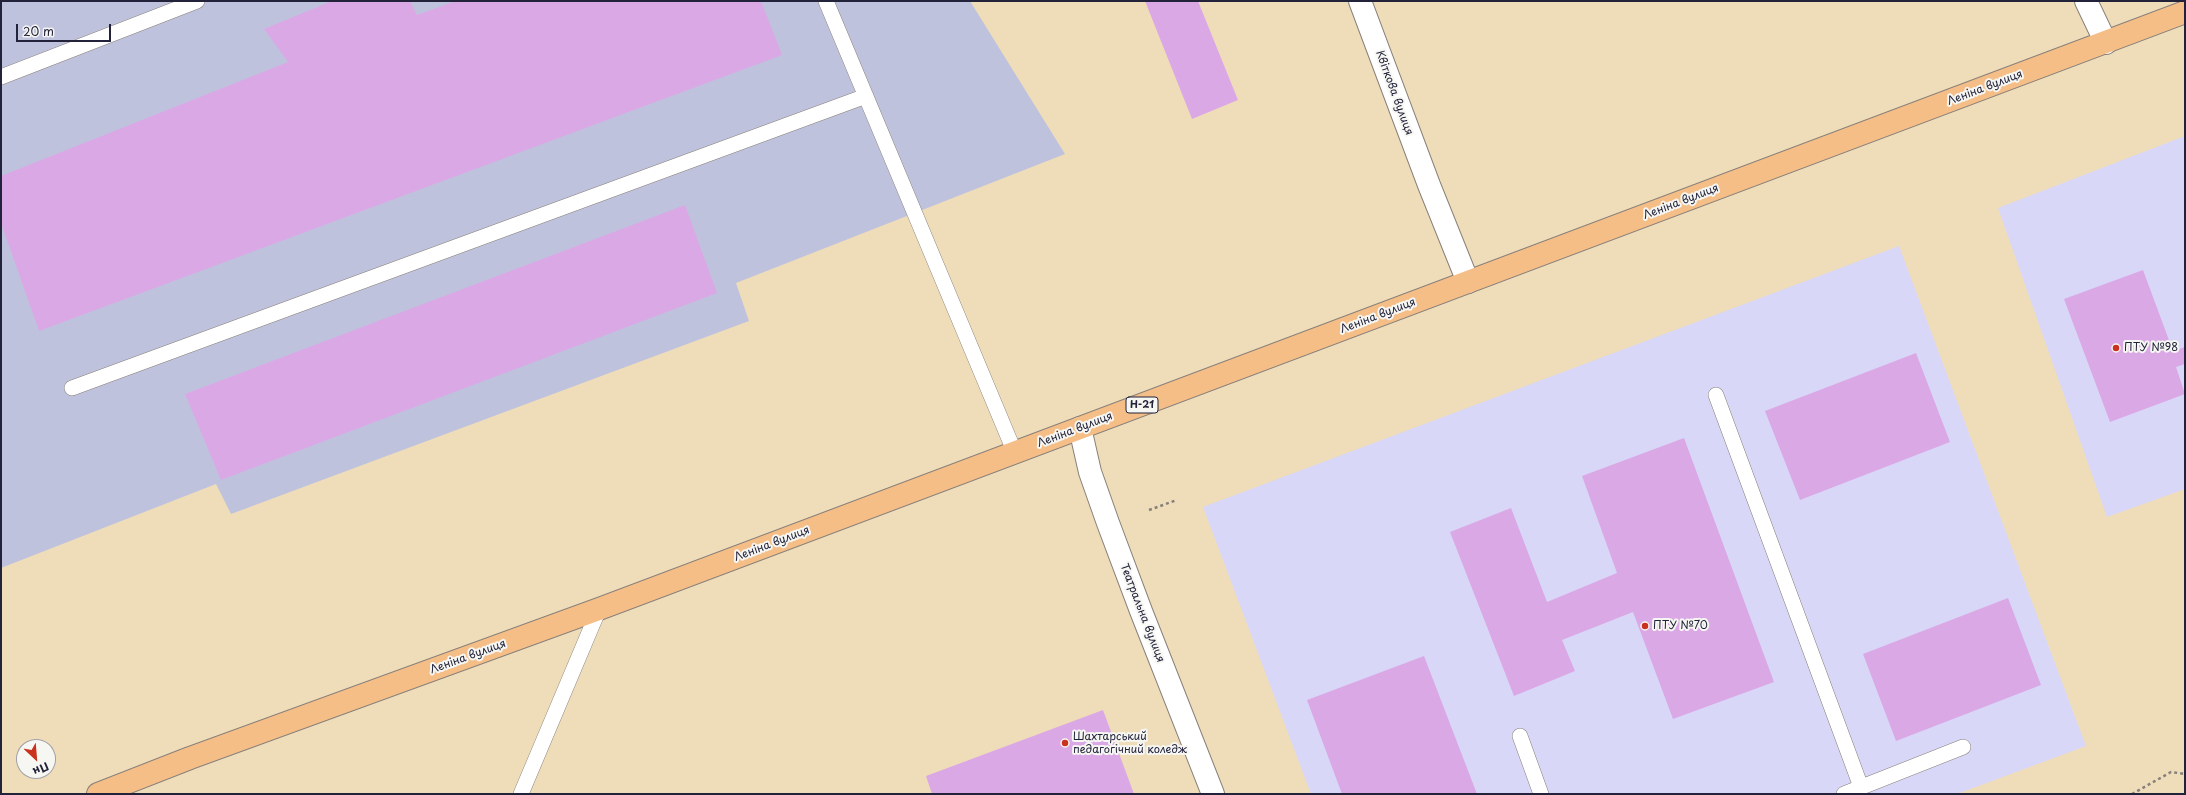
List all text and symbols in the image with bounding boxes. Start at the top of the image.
scale bar [18,16,113,42]
text: 20 m [23,22,54,40]
street label: Квіткова вулиця [1373,49,1415,137]
street label: Леніна вулиця [1945,68,2025,108]
street label: Леніна вулиця [1641,182,1721,222]
street label: Леніна вулиця [1338,296,1418,336]
place label: ПТУ №98 [2124,341,2178,355]
marker: ПТУ №98 [2111,343,2121,353]
road number: Н-21 [1126,397,1158,413]
street label: Леніна вулиця [1035,410,1115,450]
street label: Леніна вулиця [732,524,812,564]
street label: Театральна вулиця [1117,562,1167,664]
place label: ПТУ №70 [1653,619,1708,633]
marker: ПТУ №70 [1640,621,1650,631]
street label: Леніна вулиця [428,637,508,677]
place label: Шахтарський педагогічний коледж [1073,730,1187,756]
marker: Шахтарський педагогічний коледж [1060,738,1070,748]
north arrow [16,739,56,779]
text: Пн [30,758,52,780]

